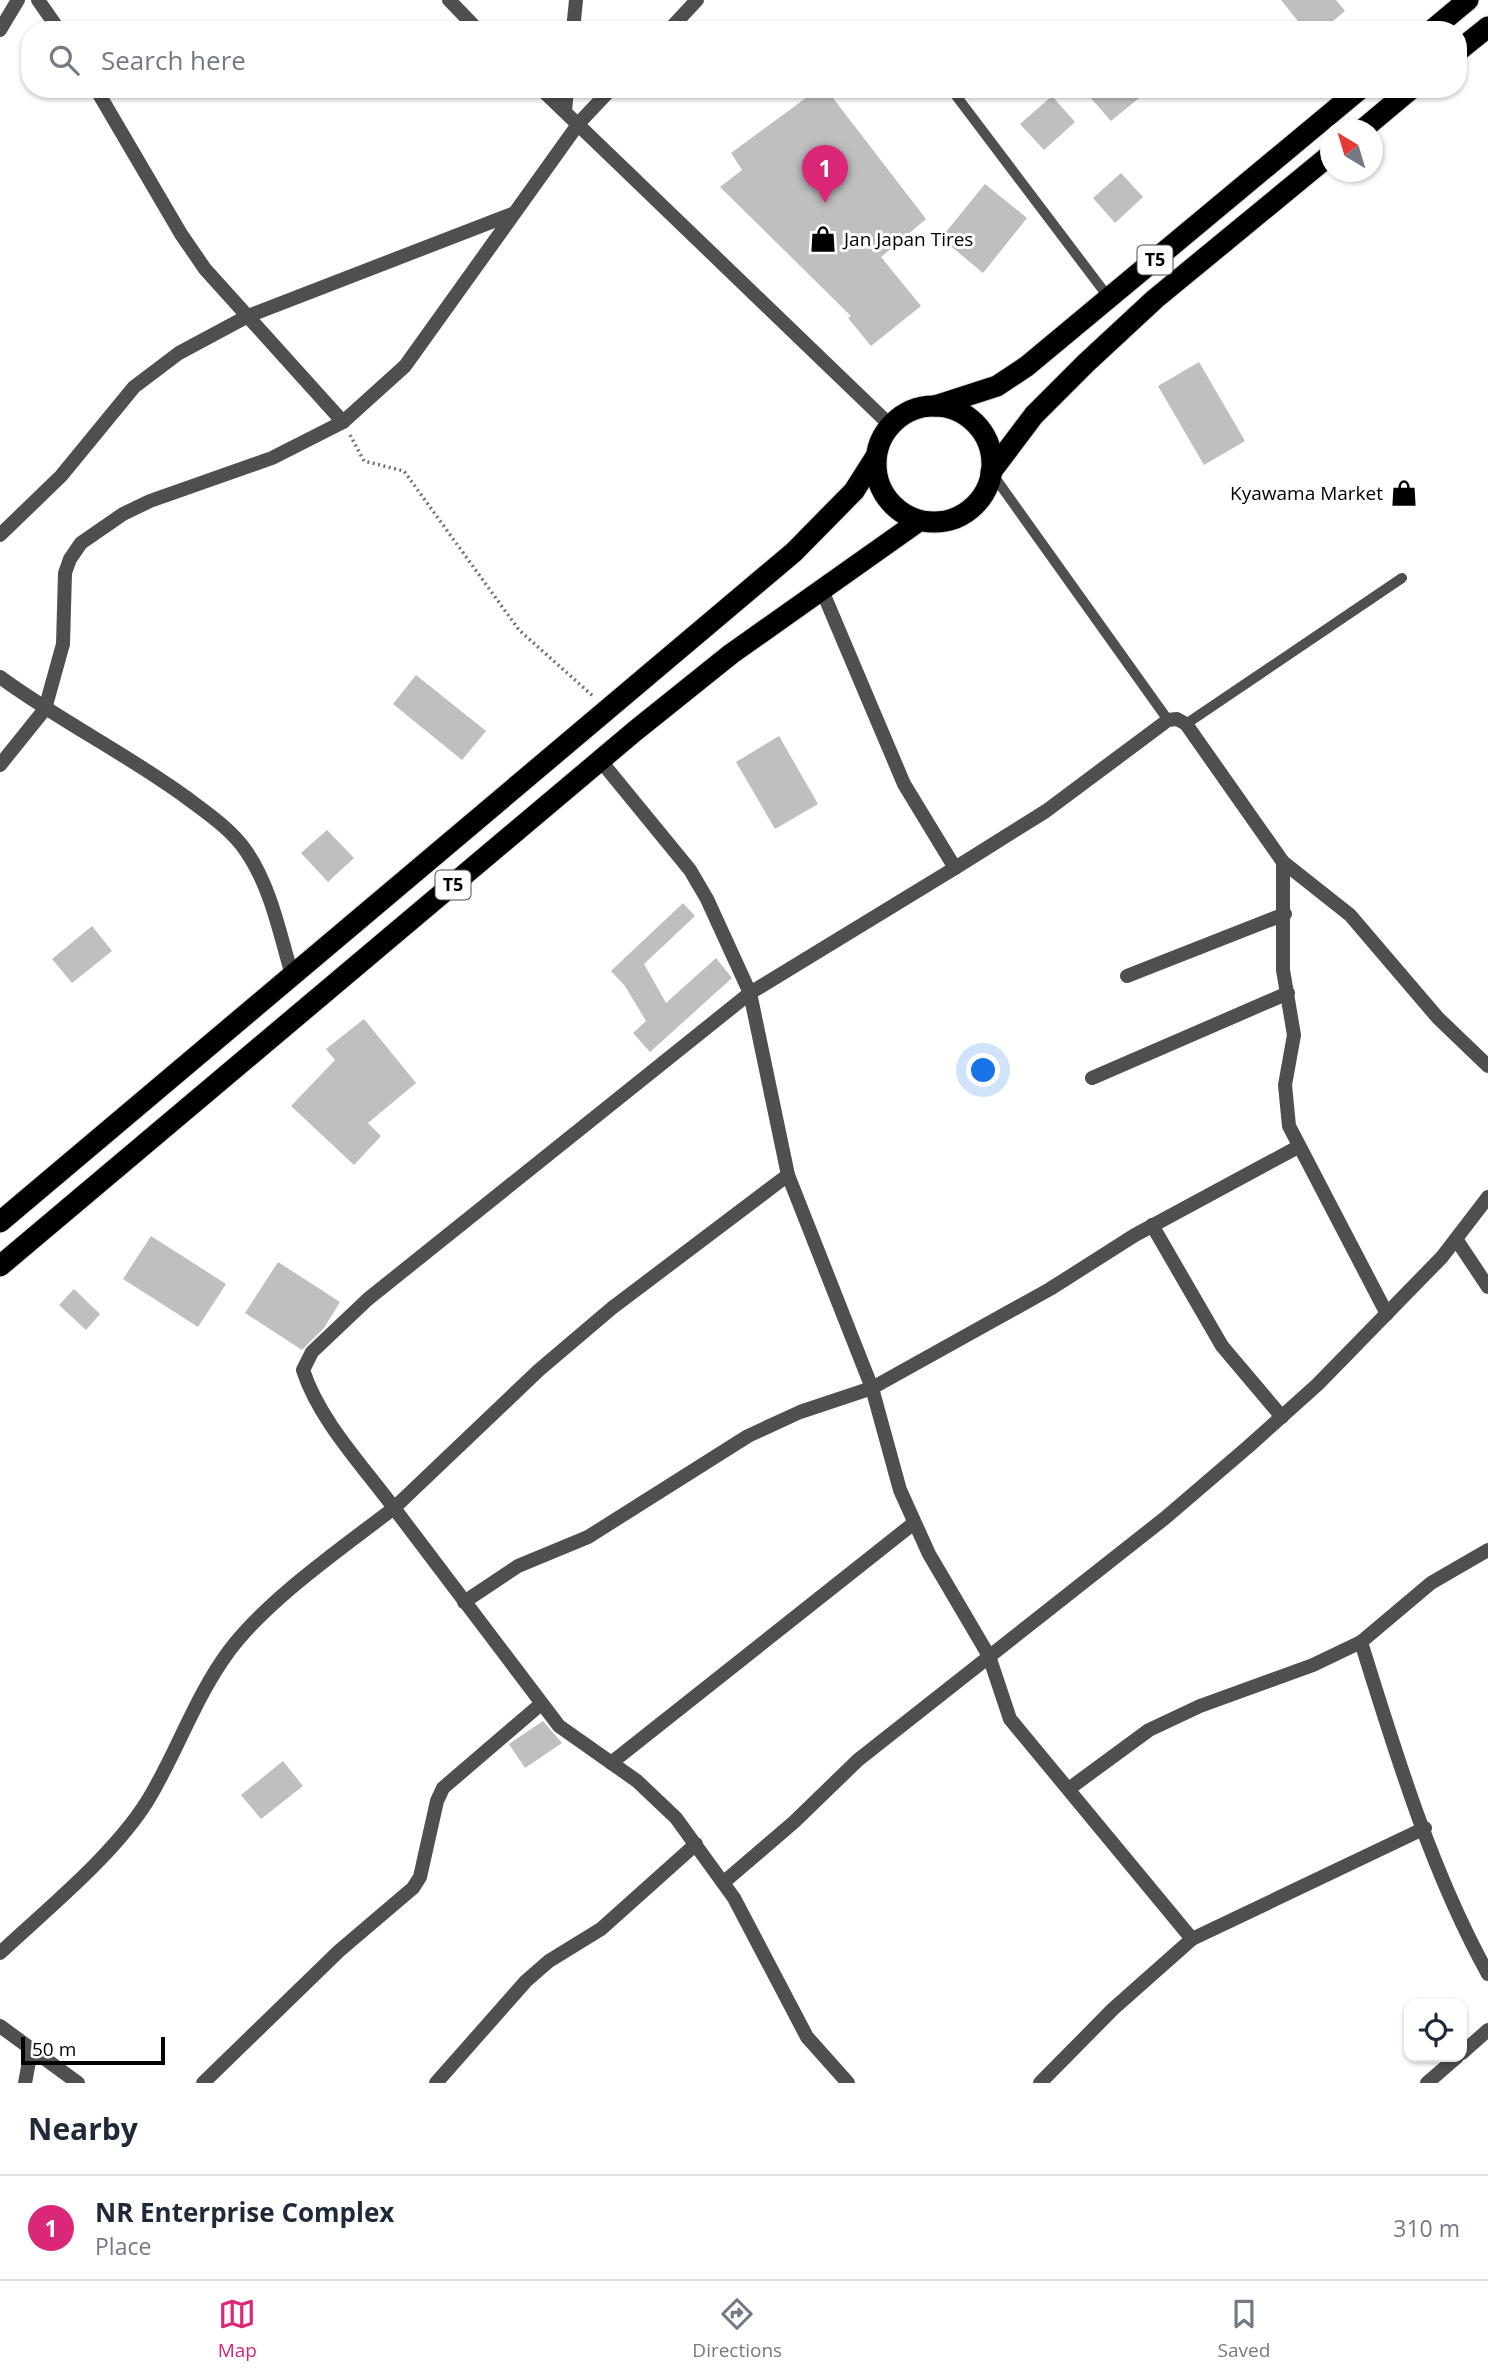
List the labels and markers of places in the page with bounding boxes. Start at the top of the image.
pin: 1 [802,145,848,203]
shop icon: Jan Japan Tires [808,224,838,254]
place label: Jan Japan Tires [842,226,973,252]
shop icon: Kyawama Market [1389,478,1419,508]
place label: Kyawama Market [1230,480,1383,506]

